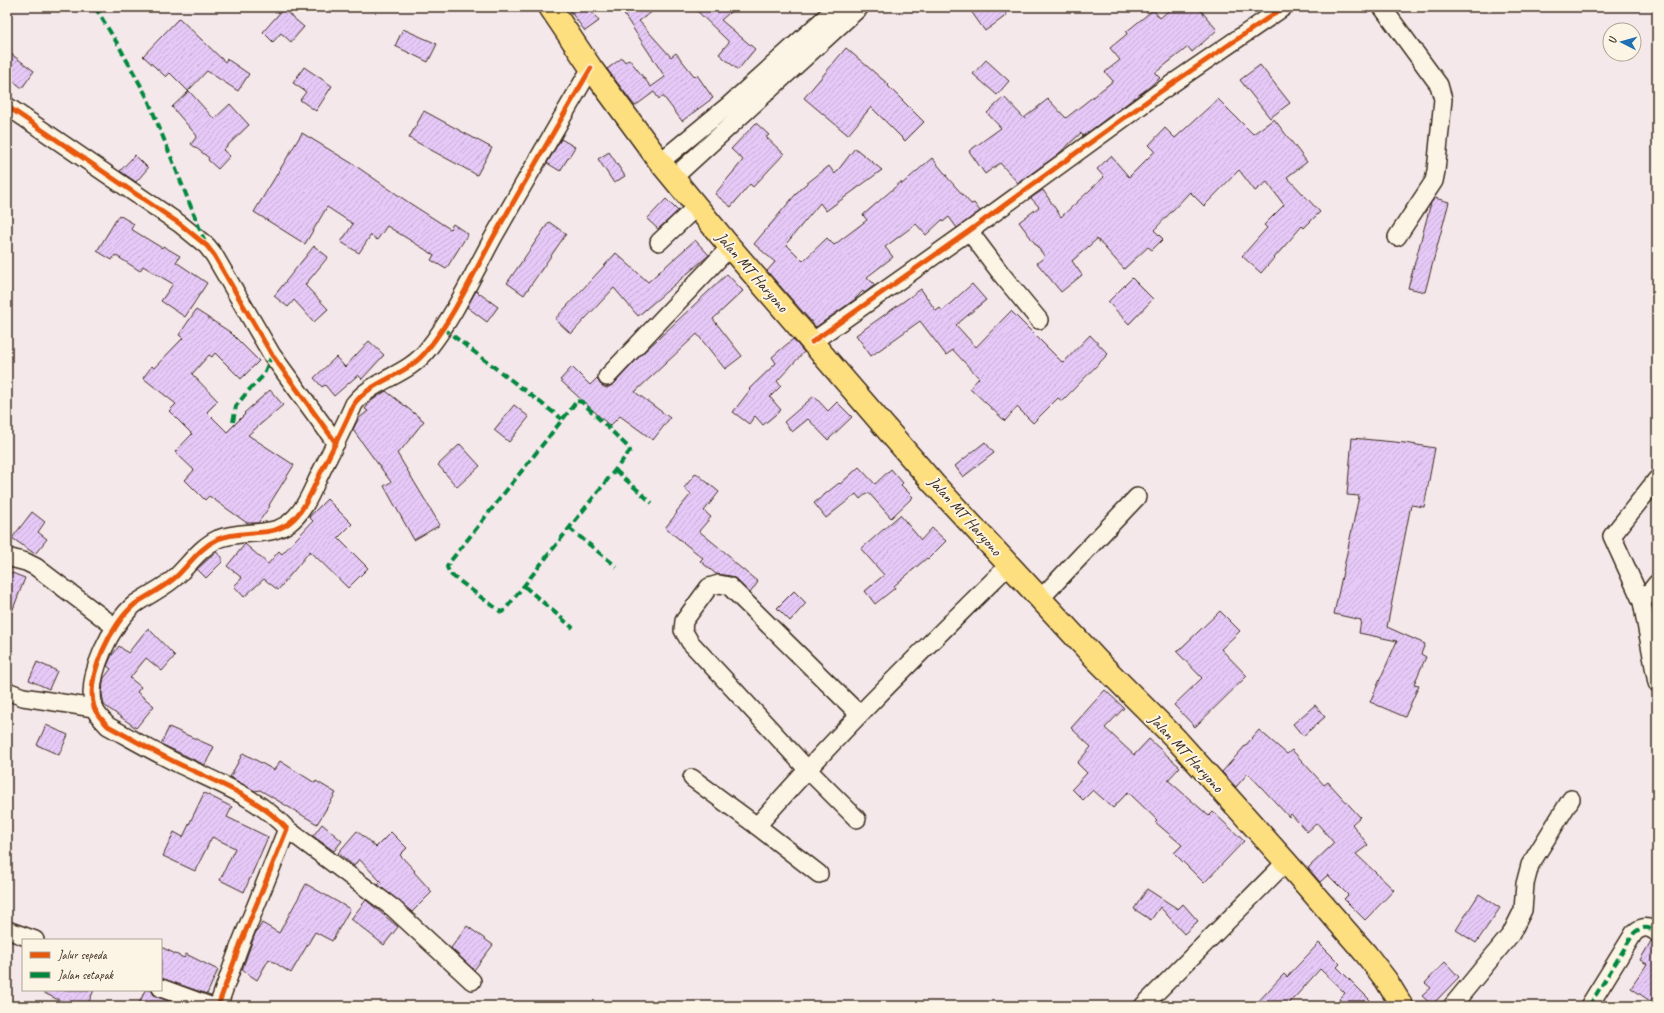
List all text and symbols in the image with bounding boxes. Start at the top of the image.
north arrow [1602,22,1642,62]
text: U [1605,35,1620,44]
street label: Jalan MT Haryono [711,227,793,317]
street label: Jalan MT Haryono [923,471,1007,561]
street label: Jalan MT Haryono [1144,709,1228,797]
legend [22,939,162,991]
text: Jalur sepeda [57,947,108,963]
text: Jalan setapak [57,967,114,983]

